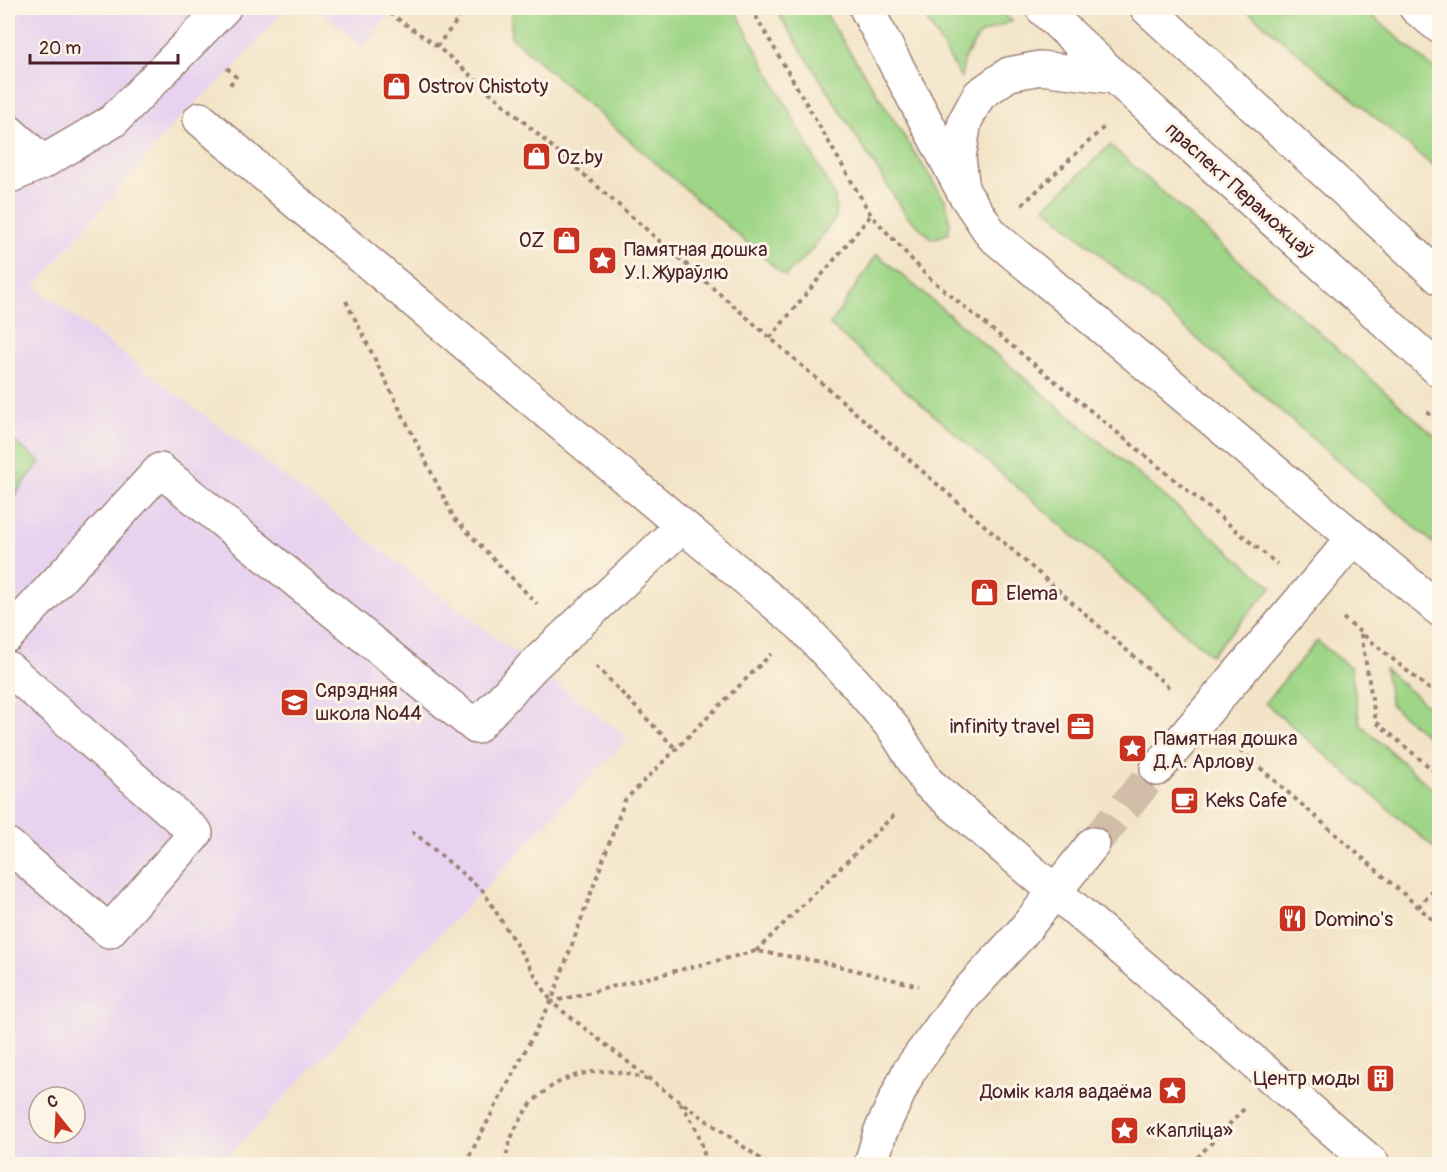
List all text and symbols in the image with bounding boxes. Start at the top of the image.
scale bar [30,27,178,65]
text: 20 m [39,37,81,60]
shop icon: Ostrov Chistoty [381,70,413,102]
place label: Ostrov Chistoty [418,74,549,99]
street label: праспект Пераможцаў [1160,117,1320,264]
shop icon: Oz.by [520,141,552,173]
place label: Oz.by [557,145,603,170]
shop icon: OZ [550,224,582,256]
place label: OZ [519,228,545,253]
place label: Памятная дошка У.І. Жураўлю [624,237,767,285]
place icon: Памятная дошка У.І. Жураўлю [587,244,619,276]
shop icon: Elema [969,577,1001,609]
place label: Elema [1006,581,1058,606]
place label: Сярэдняя школа №44 [315,678,422,726]
school or university icon: Сярэдняя школа №44 [278,686,310,718]
office icon: infinity travel [1065,710,1097,742]
place label: infinity travel [950,714,1060,739]
place label: Памятная дошка Д.А. Арлову [1153,726,1297,774]
place icon: Памятная дошка Д.А. Арлову [1117,733,1149,765]
cafe icon: Keks Cafe [1168,784,1200,816]
place label: Keks Cafe [1205,788,1287,813]
restaurant icon: Domino's [1277,903,1309,935]
place label: Domino's [1314,907,1393,932]
building icon: Центр моды [1365,1062,1397,1094]
place label: Центр моды [1253,1066,1360,1091]
place icon: Домік каля вадаёма [1157,1075,1189,1107]
place label: Домік каля вадаёма [979,1079,1152,1104]
north arrow [27,1085,87,1145]
text: С [45,1091,61,1113]
place icon: «Капліца» [1109,1114,1141,1146]
place label: «Капліца» [1146,1118,1233,1143]

